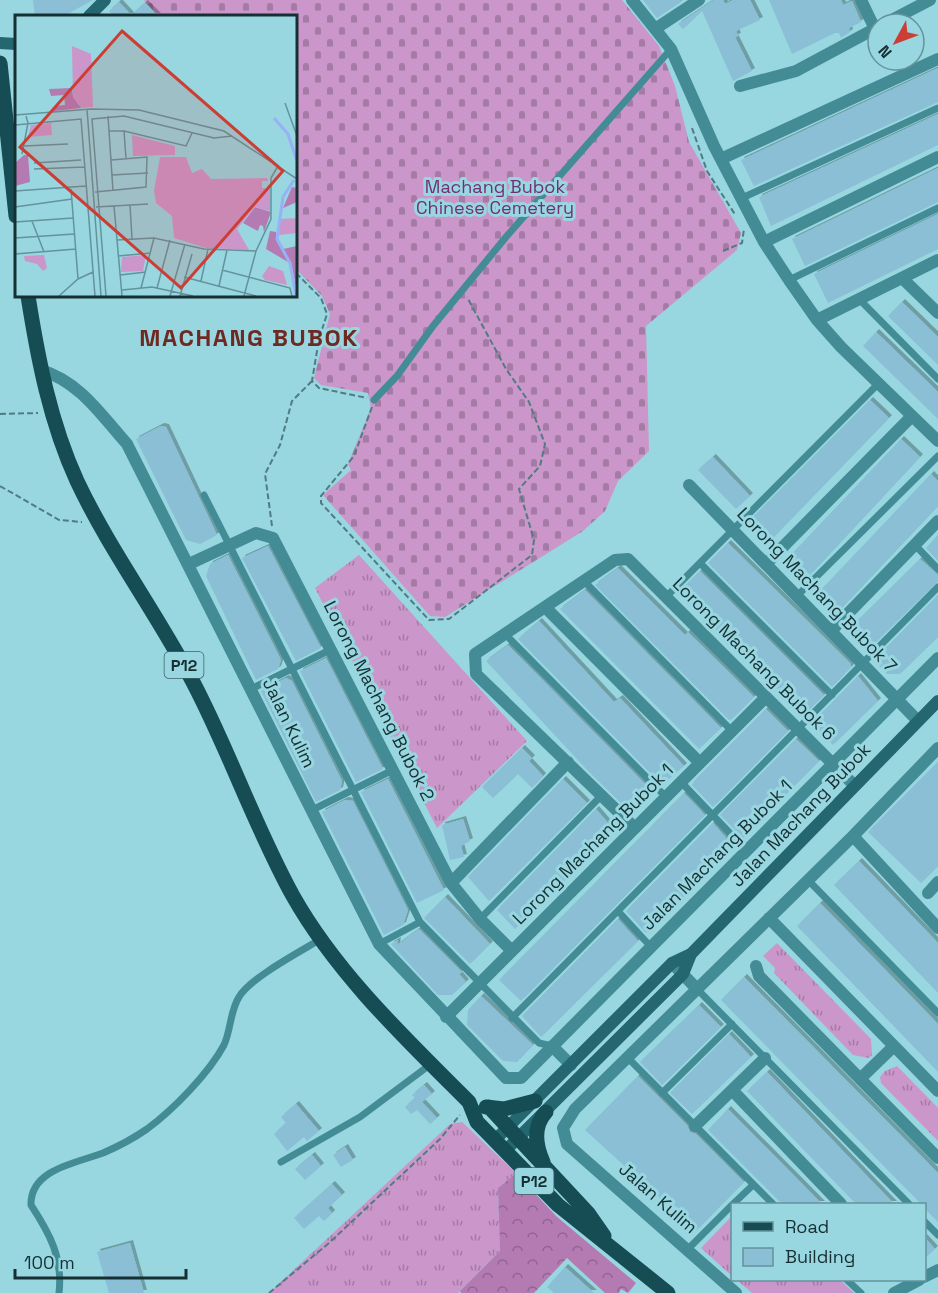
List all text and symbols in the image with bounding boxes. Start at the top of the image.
north arrow [866,12,926,72]
inset map [15,15,297,297]
text: N [874,41,897,62]
park label: Machang Bubok Chinese Cemetery [416,175,574,219]
district label: MACHANG BUBOK [139,322,359,353]
street label: Lorong Machang Bubok 7 [732,502,902,677]
street label: Lorong Machang Bubok 6 [668,572,841,745]
street label: Lorong Machang Bubok 2 [319,597,440,805]
road number: P12 [164,652,204,678]
street label: Jalan Kulim [258,674,321,771]
street label: Jalan Machang Bubok [726,738,876,891]
street label: Lorong Machang Bubok 1 [507,758,678,929]
street label: Jalan Machang Bubok 1 [637,775,797,935]
street label: Jalan Kulim [614,1157,703,1238]
road number: P12 [514,1168,554,1194]
legend [731,1203,926,1281]
text: Road [785,1215,829,1238]
scale bar [15,1242,186,1280]
text: Building [785,1245,855,1268]
text: 100 m [24,1251,75,1274]

